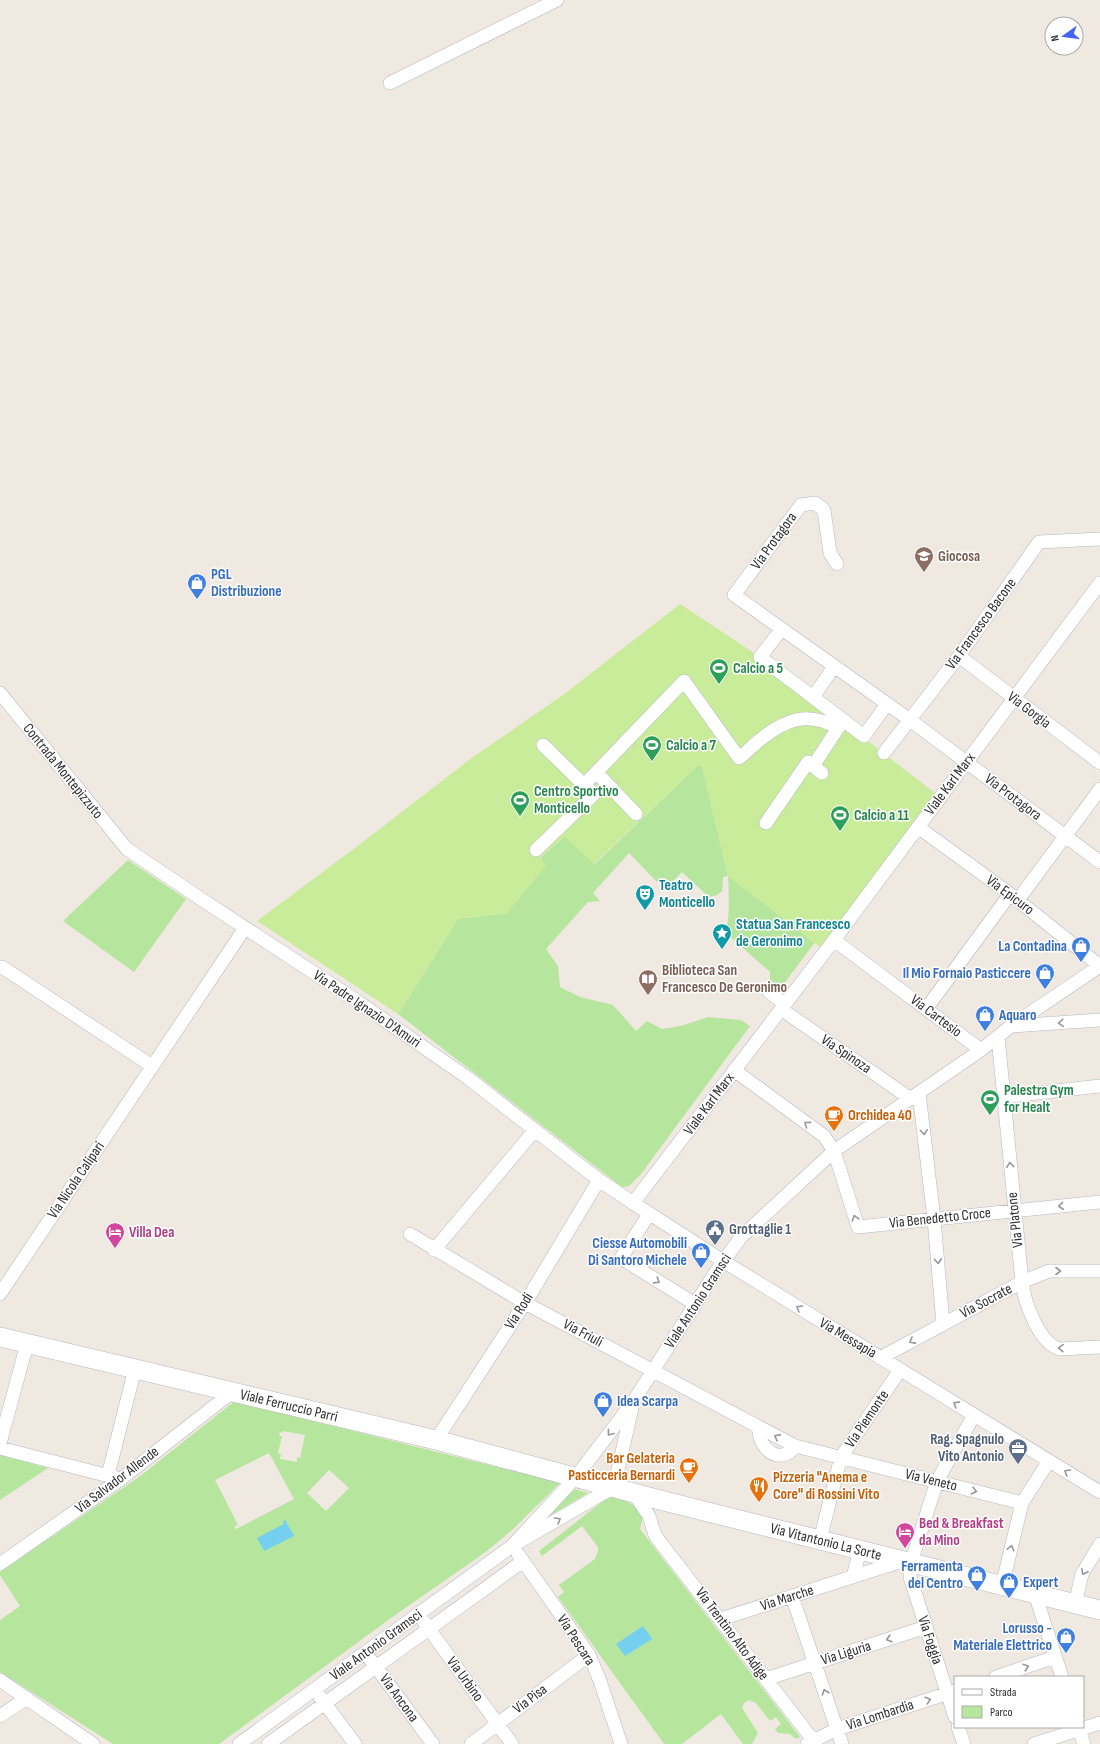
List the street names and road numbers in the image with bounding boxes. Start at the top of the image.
street label: Via Protagora [747,508,801,574]
street label: Via Francesco Bacone [941,574,1021,674]
street label: Via Gorgia [1003,687,1055,733]
street label: Contrada Montepizzuto [19,719,107,823]
street label: Viale Karl Marx [920,749,980,819]
street label: Via Protagora [981,769,1045,825]
street label: Via Epicuro [982,871,1038,919]
street label: Via Padre Ignazio D'Amuri [310,966,425,1052]
street label: Via Cartesio [906,990,966,1042]
street label: Via Spinoza [817,1030,875,1078]
street label: Viale Karl Marx [679,1069,739,1139]
street label: Via Nicola Calipari [43,1138,109,1222]
street label: Via Platone [1003,1191,1027,1249]
street label: Via Benedetto Croce [888,1203,992,1233]
street label: Viale Antonio Gramsci [660,1250,736,1352]
street label: Via Socrate [957,1279,1015,1323]
street label: Via Rodi [500,1289,538,1333]
street label: Via Messapia [816,1313,880,1363]
street label: Via Friuli [560,1315,606,1351]
street label: Viale Ferruccio Parri [238,1385,340,1426]
street label: Via Piemonte [841,1386,893,1452]
street label: Via Salvador Allende [71,1442,163,1518]
street label: Via Veneto [903,1464,959,1496]
street label: Via Vitantonio La Sorte [768,1518,884,1565]
street label: Via Marche [758,1580,816,1616]
street label: Via Trentino Alto Adige [691,1584,773,1684]
street label: Viale Antonio Gramsci [326,1605,426,1685]
street label: Via Pescara [553,1611,600,1669]
street label: Via Foggia [913,1613,947,1667]
street label: Via Liguria [819,1636,873,1670]
street label: Via Urbino [442,1653,488,1705]
street label: Via Ancona [375,1670,423,1726]
street label: Via Pisa [509,1680,551,1718]
street label: Via Lombardia [844,1695,916,1735]

